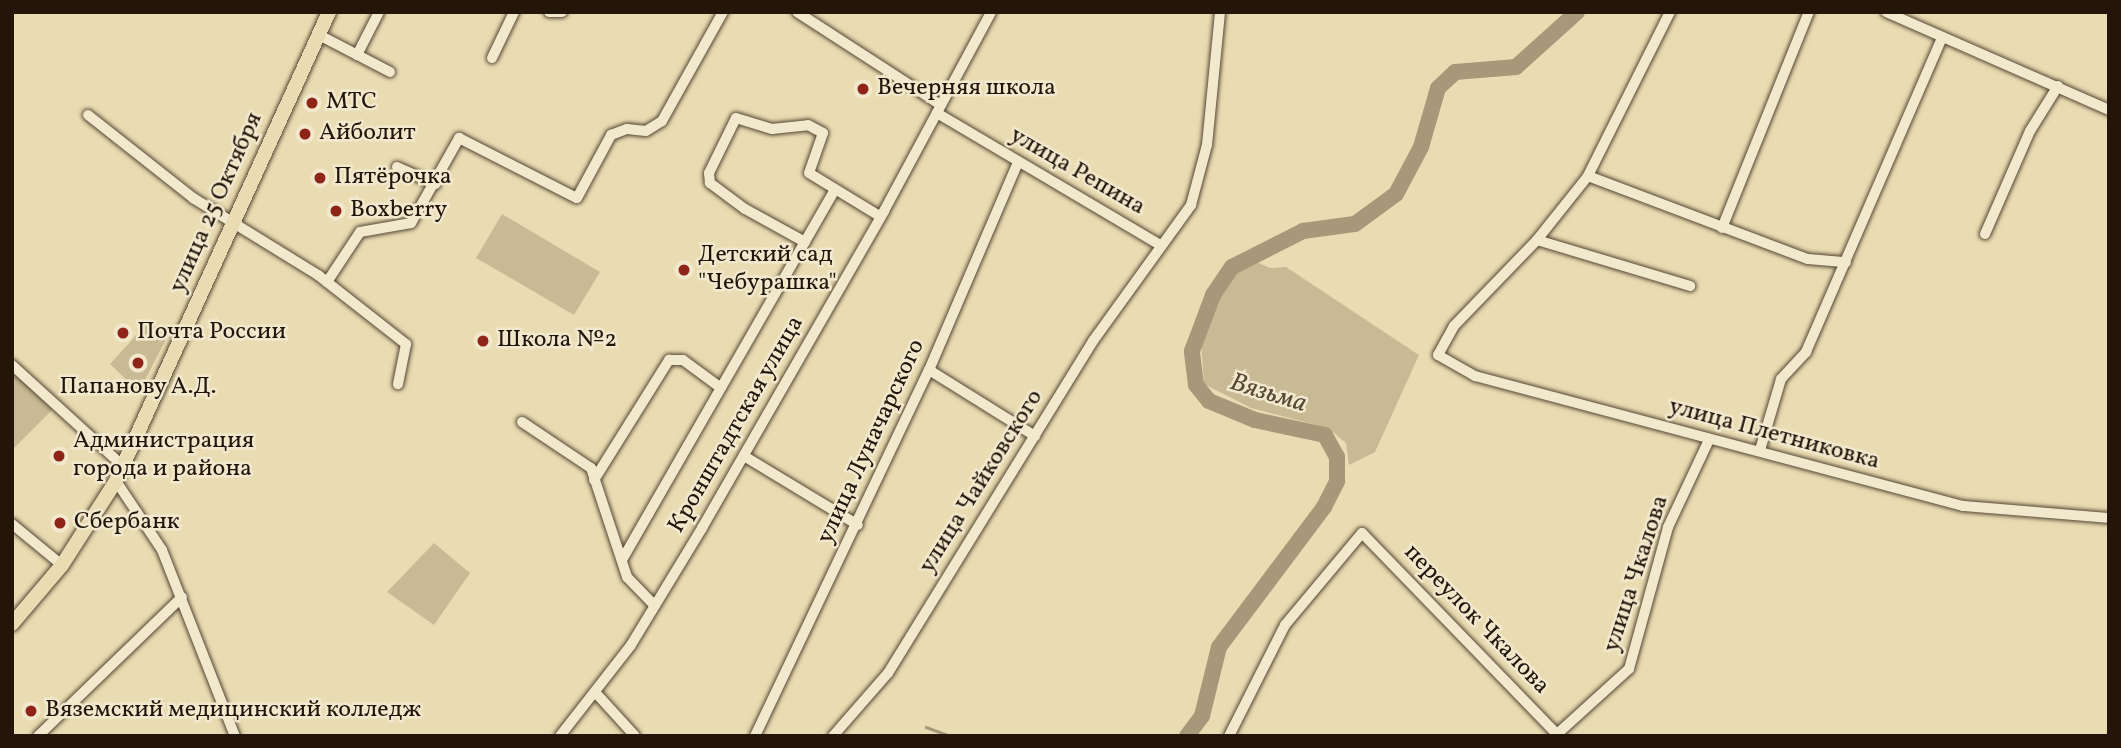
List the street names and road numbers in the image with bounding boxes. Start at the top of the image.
street label: улица 25 Октября [164,108,270,298]
street label: улица Репина [1004,122,1150,222]
street label: Кронштадтская улица [663,311,811,539]
street label: улица Луначарского [812,335,932,549]
street label: улица Чайковского [914,385,1050,579]
street label: улица Плетниковка [1665,393,1883,477]
street label: улица Чкалова [1598,492,1676,656]
street label: переулок Чкалова [1397,539,1555,701]

